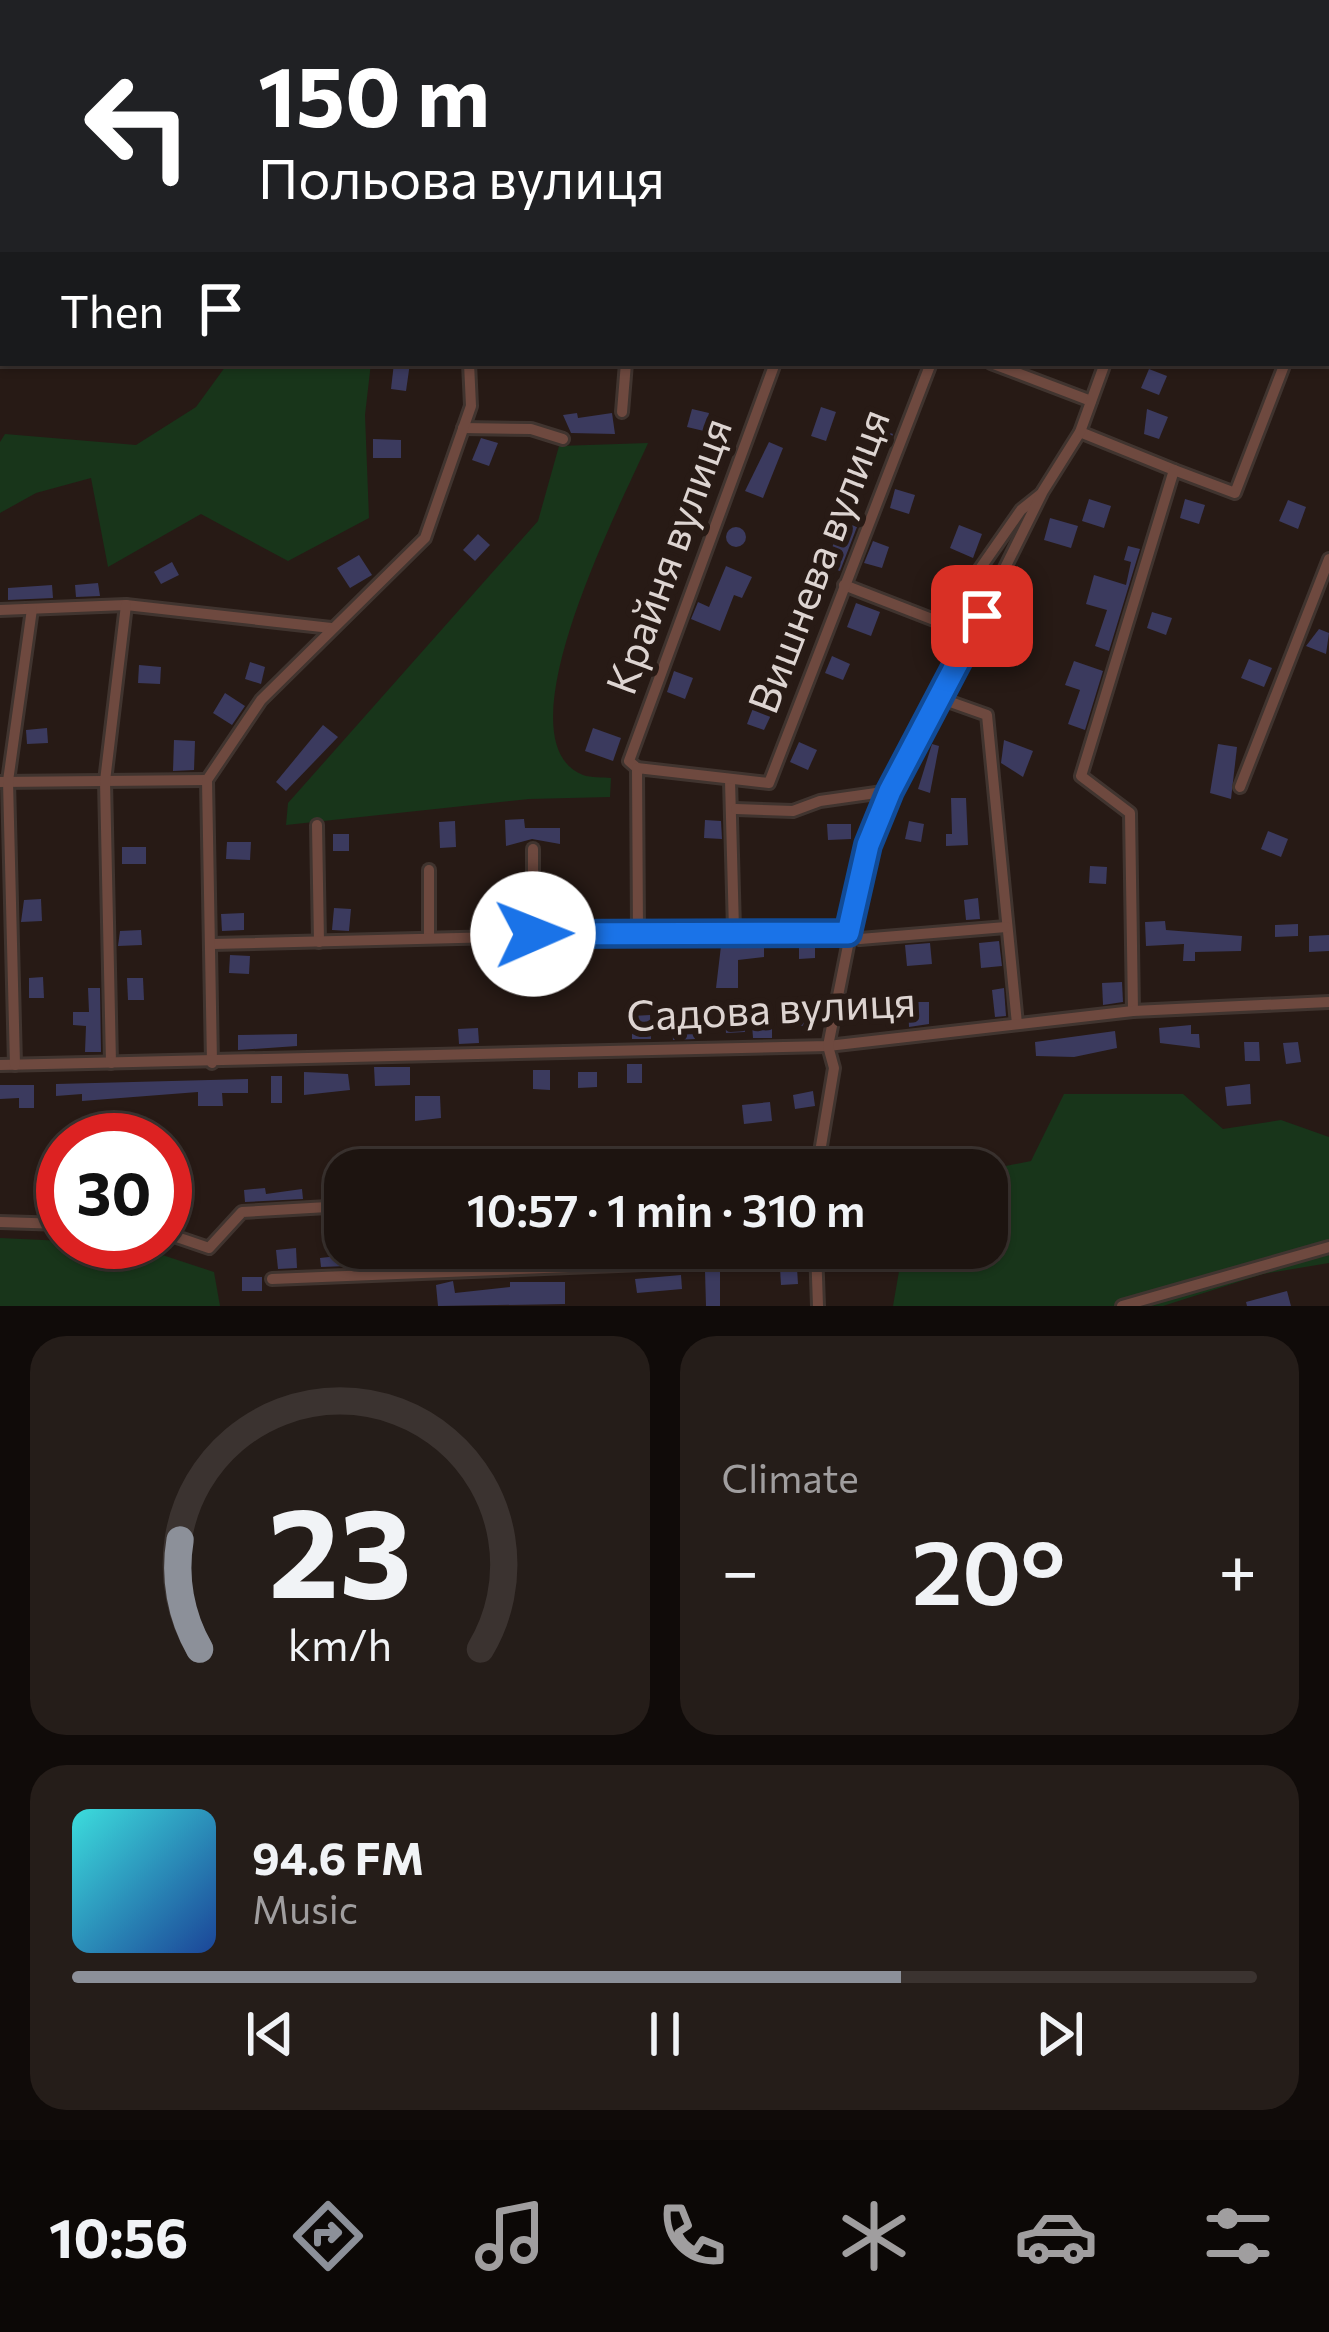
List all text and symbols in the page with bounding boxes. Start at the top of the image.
text: 150 m [258,42,490,144]
icon: left [60,48,216,204]
text: Польова вулиця [258,144,665,210]
icon: arrive [188,276,254,342]
text: Then [60,282,164,337]
street label: Вишнева вулиця [735,401,899,720]
street label: Крайня вулиця [593,410,741,700]
pin [931,565,1033,667]
icon: arrive [949,583,1015,649]
position arrow [470,871,596,997]
street label: Садова вулиця [625,973,917,1041]
speed limit sign: 30 [36,1113,192,1269]
text: 10:57 · 1 min · 310 m [467,1181,865,1236]
text: Climate [722,1453,859,1501]
text: 23 [268,1471,412,1624]
text: 20° [912,1513,1065,1624]
text: − [722,1528,759,1609]
text: + [1218,1528,1257,1609]
text: km/h [288,1616,392,1669]
text: 94.6 FM [252,1829,424,1884]
text: Music [252,1884,358,1932]
icon: previous [237,2001,303,2067]
icon: pause [632,2001,698,2067]
icon: next [1027,2001,1093,2067]
icon: directions [286,2194,370,2278]
icon: music [468,2194,552,2278]
icon: phone [650,2194,734,2278]
icon: climate [832,2194,916,2278]
icon: car [1014,2194,1098,2278]
icon: filters [1196,2194,1280,2278]
text: 10:56 [49,2203,188,2269]

